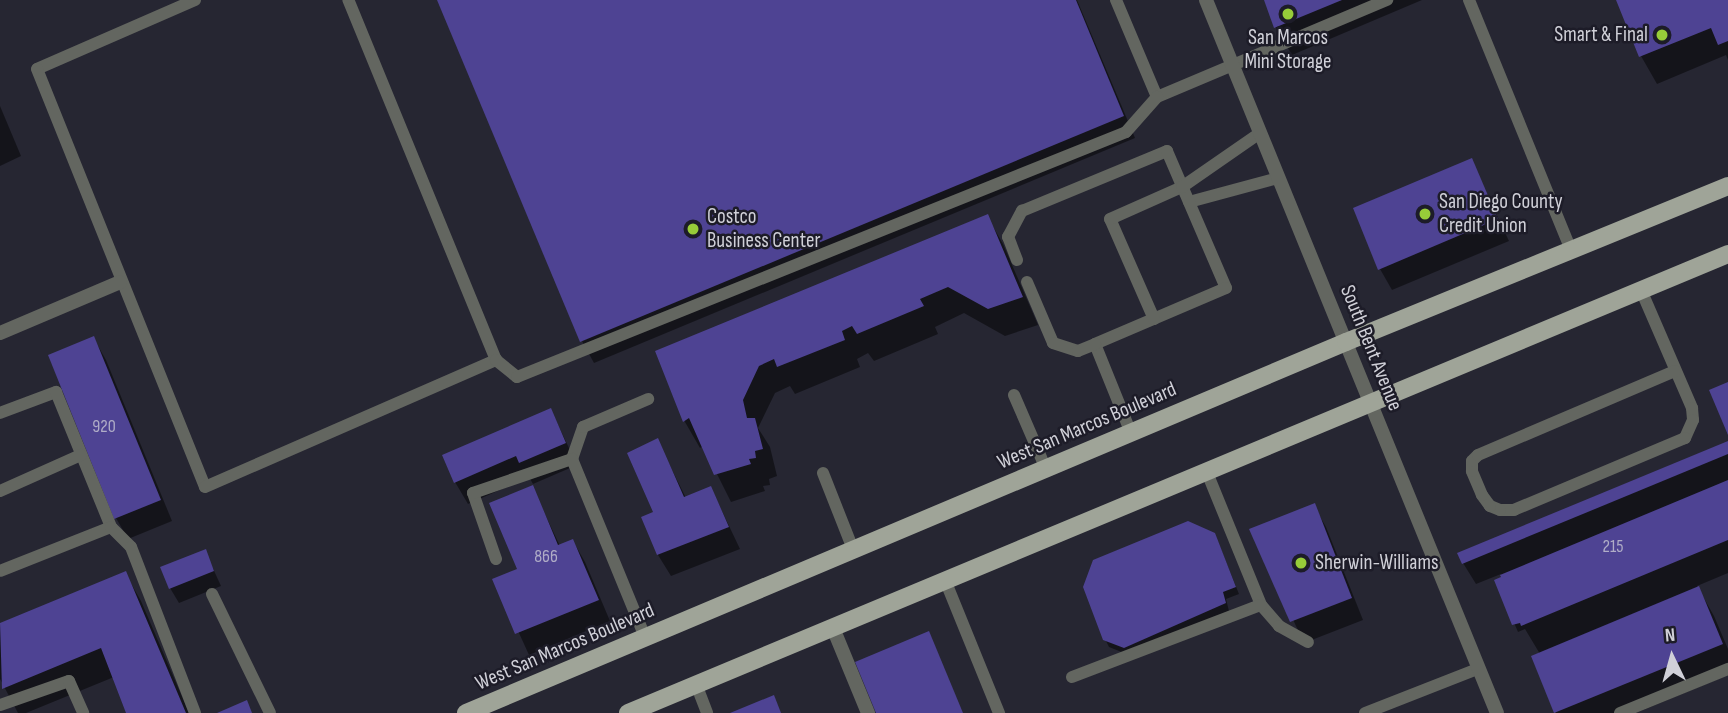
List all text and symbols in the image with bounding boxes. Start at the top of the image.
marker: San Marcos Mini Storage [1280,6,1296,22]
place label: Smart & Final [1554,22,1648,48]
place label: San Marcos Mini Storage [1244,25,1332,75]
marker: Smart & Final [1654,27,1670,43]
place label: San Diego County Credit Union [1439,189,1563,239]
place label: Costco Business Center [707,204,820,254]
marker: San Diego County Credit Union [1417,206,1433,222]
marker: Costco Business Center [685,221,701,237]
street label: South Bent Avenue [1334,282,1408,414]
street label: West San Marcos Boulevard [994,377,1180,475]
house number: 920 [92,416,116,438]
house number: 215 [1603,536,1623,558]
house number: 866 [534,546,558,568]
place label: Sherwin-Williams [1315,550,1438,576]
marker: Sherwin-Williams [1293,555,1309,571]
street label: West San Marcos Boulevard [472,598,658,696]
north arrow [1637,622,1707,692]
text: N [1664,624,1676,647]

